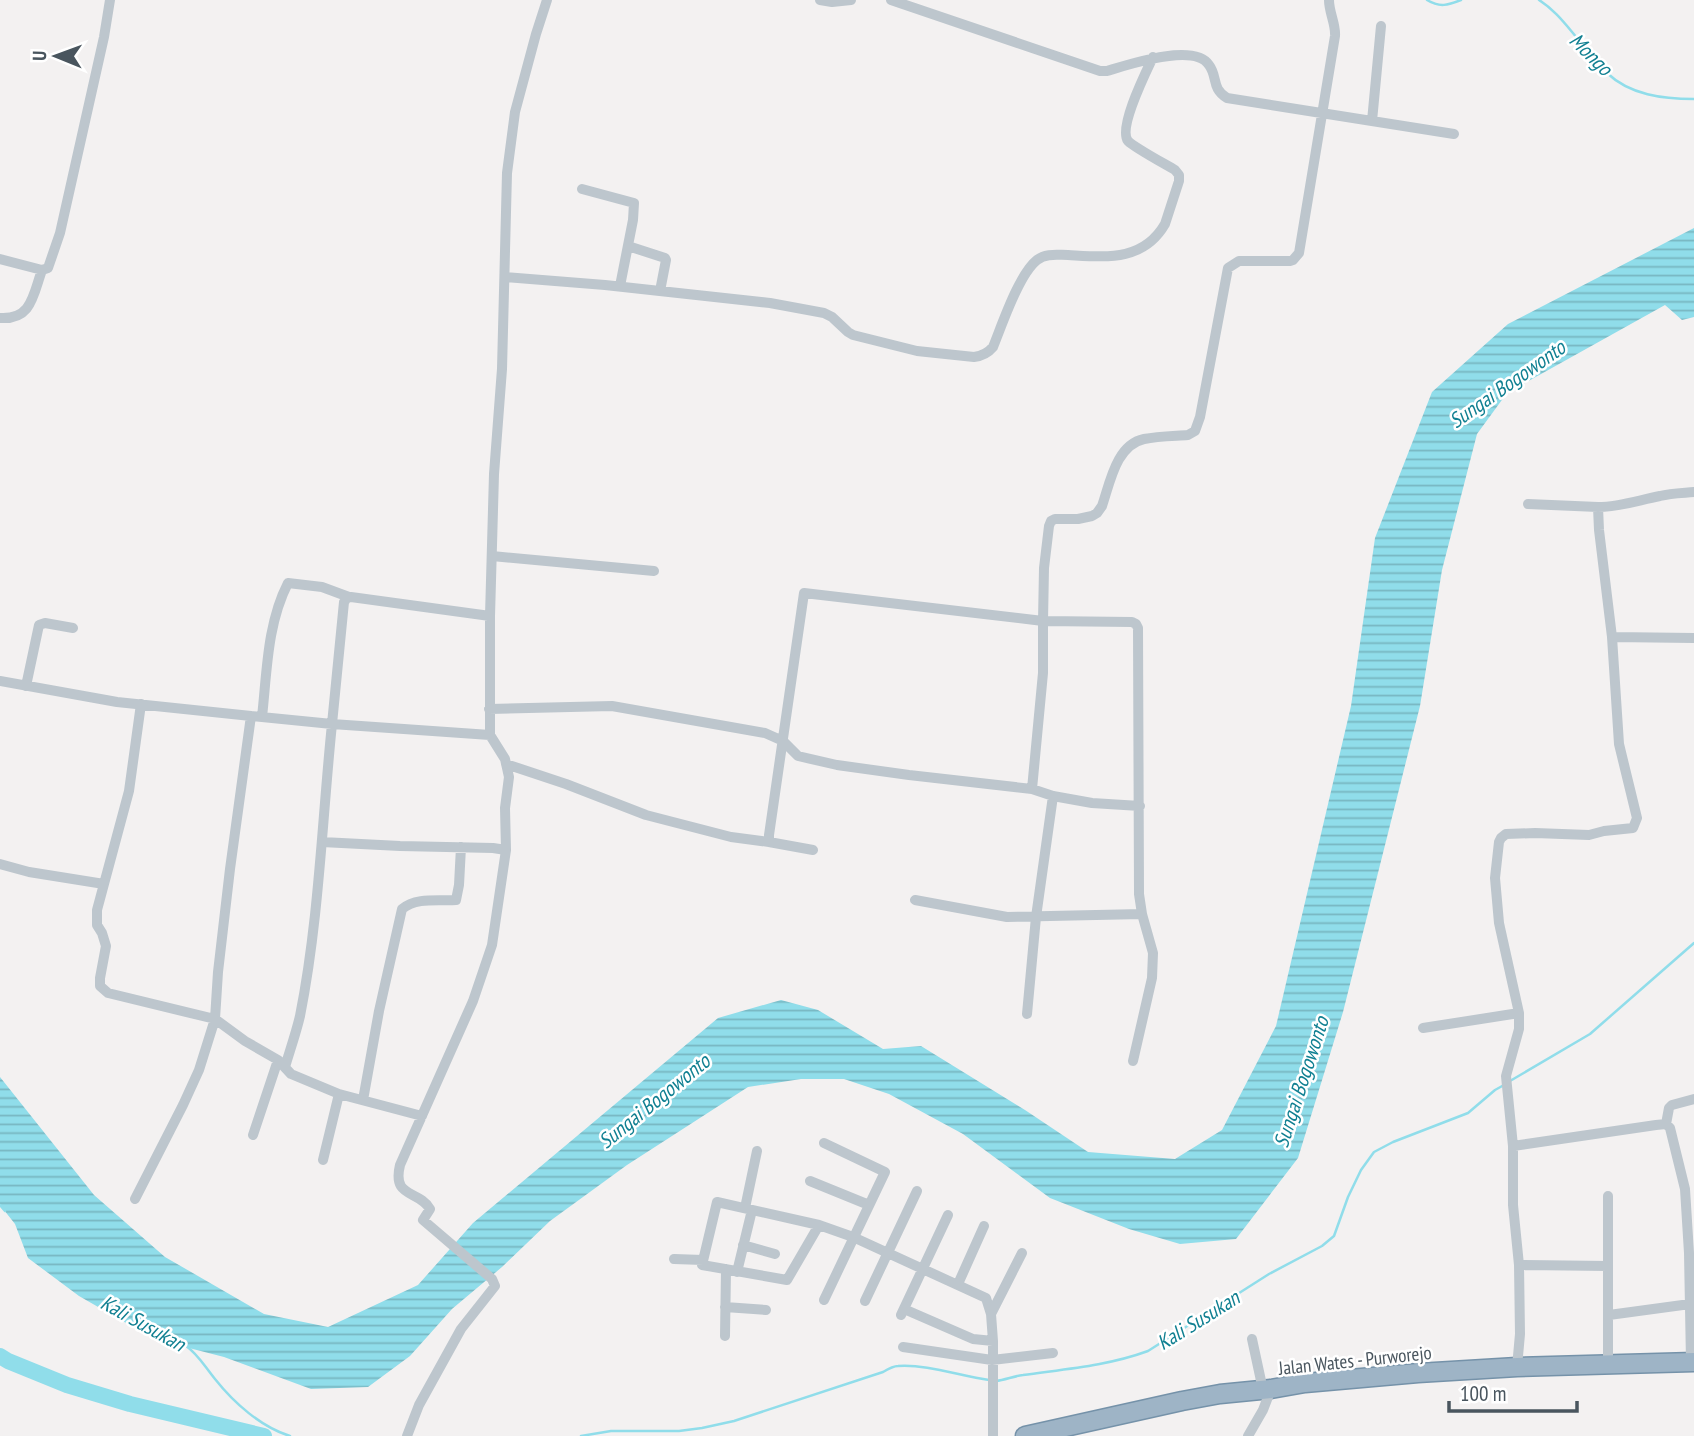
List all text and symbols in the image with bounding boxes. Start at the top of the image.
north arrow [21,21,91,91]
water label: Mongo [1564,27,1620,83]
text: U [27,51,51,61]
water label: Sungai Bogowonto [1444,333,1572,434]
water label: Sungai Bogowonto [1267,1011,1335,1151]
water label: Sungai Bogowonto [593,1047,717,1154]
water label: Kali Susukan [1152,1283,1246,1356]
water label: Kali Susukan [96,1289,191,1358]
street label: Jalan Wates - Purworejo [1276,1340,1433,1380]
scale bar [1449,1370,1577,1414]
text: 100 m [1460,1380,1506,1407]

